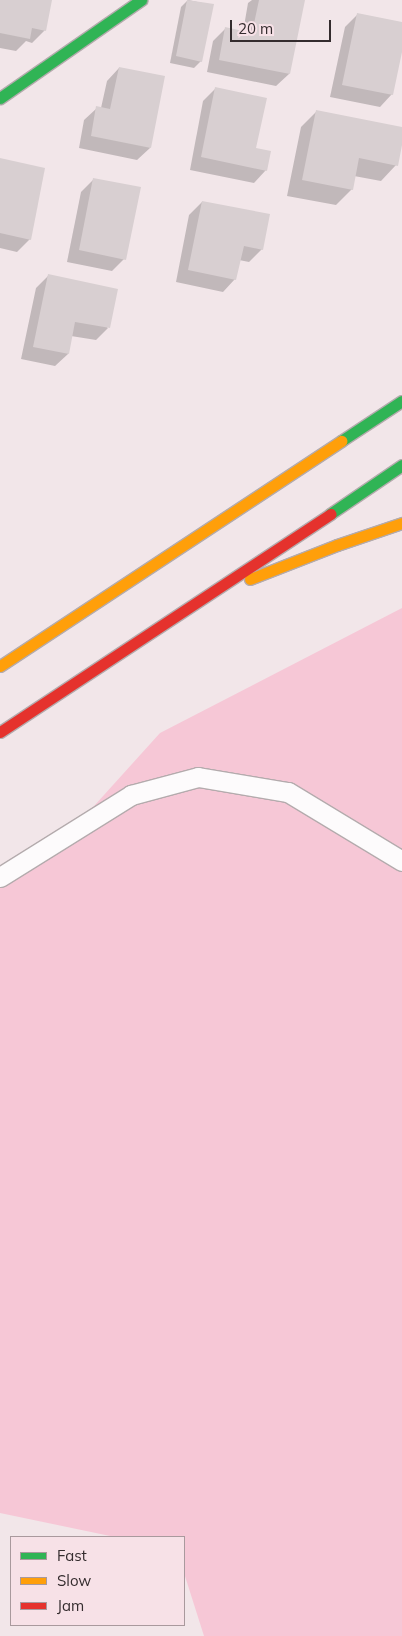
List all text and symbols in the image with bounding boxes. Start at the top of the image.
scale bar [232,10,333,42]
text: 20 m [238,19,273,38]
legend [10,1536,185,1626]
text: Fast [57,1546,87,1565]
text: Slow [57,1571,91,1590]
text: Jam [57,1596,84,1615]

